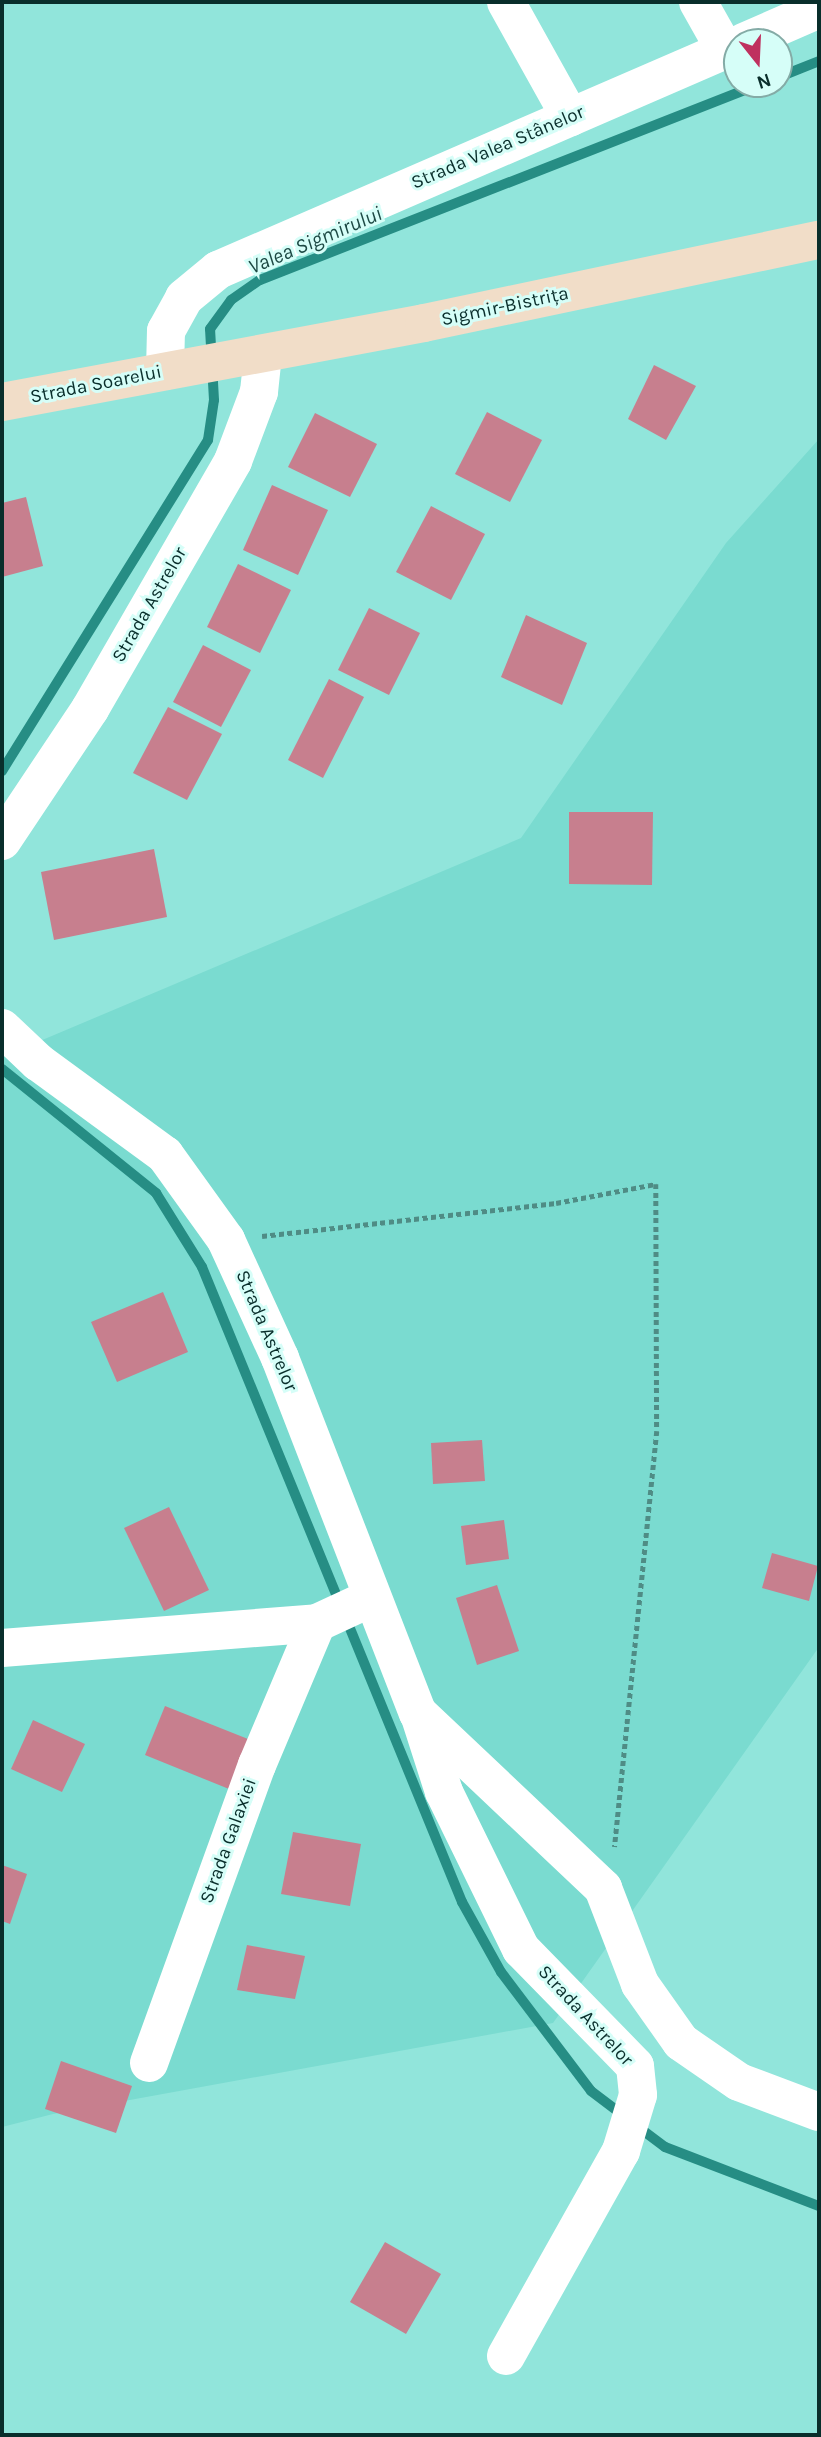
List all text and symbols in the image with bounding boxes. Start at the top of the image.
north arrow [723,28,793,98]
text: N [754,69,774,94]
street label: Strada Valea Stânelor [408,101,588,195]
water label: Valea Sigmirului [244,201,386,279]
street label: Sigmir-Bistrița [439,282,571,332]
street label: Strada Soarelui [28,361,164,409]
street label: Strada Astrelor [108,543,192,667]
street label: Strada Astrelor [230,1267,302,1395]
street label: Strada Galaxiei [196,1775,262,1907]
street label: Strada Astrelor [533,1961,637,2071]

